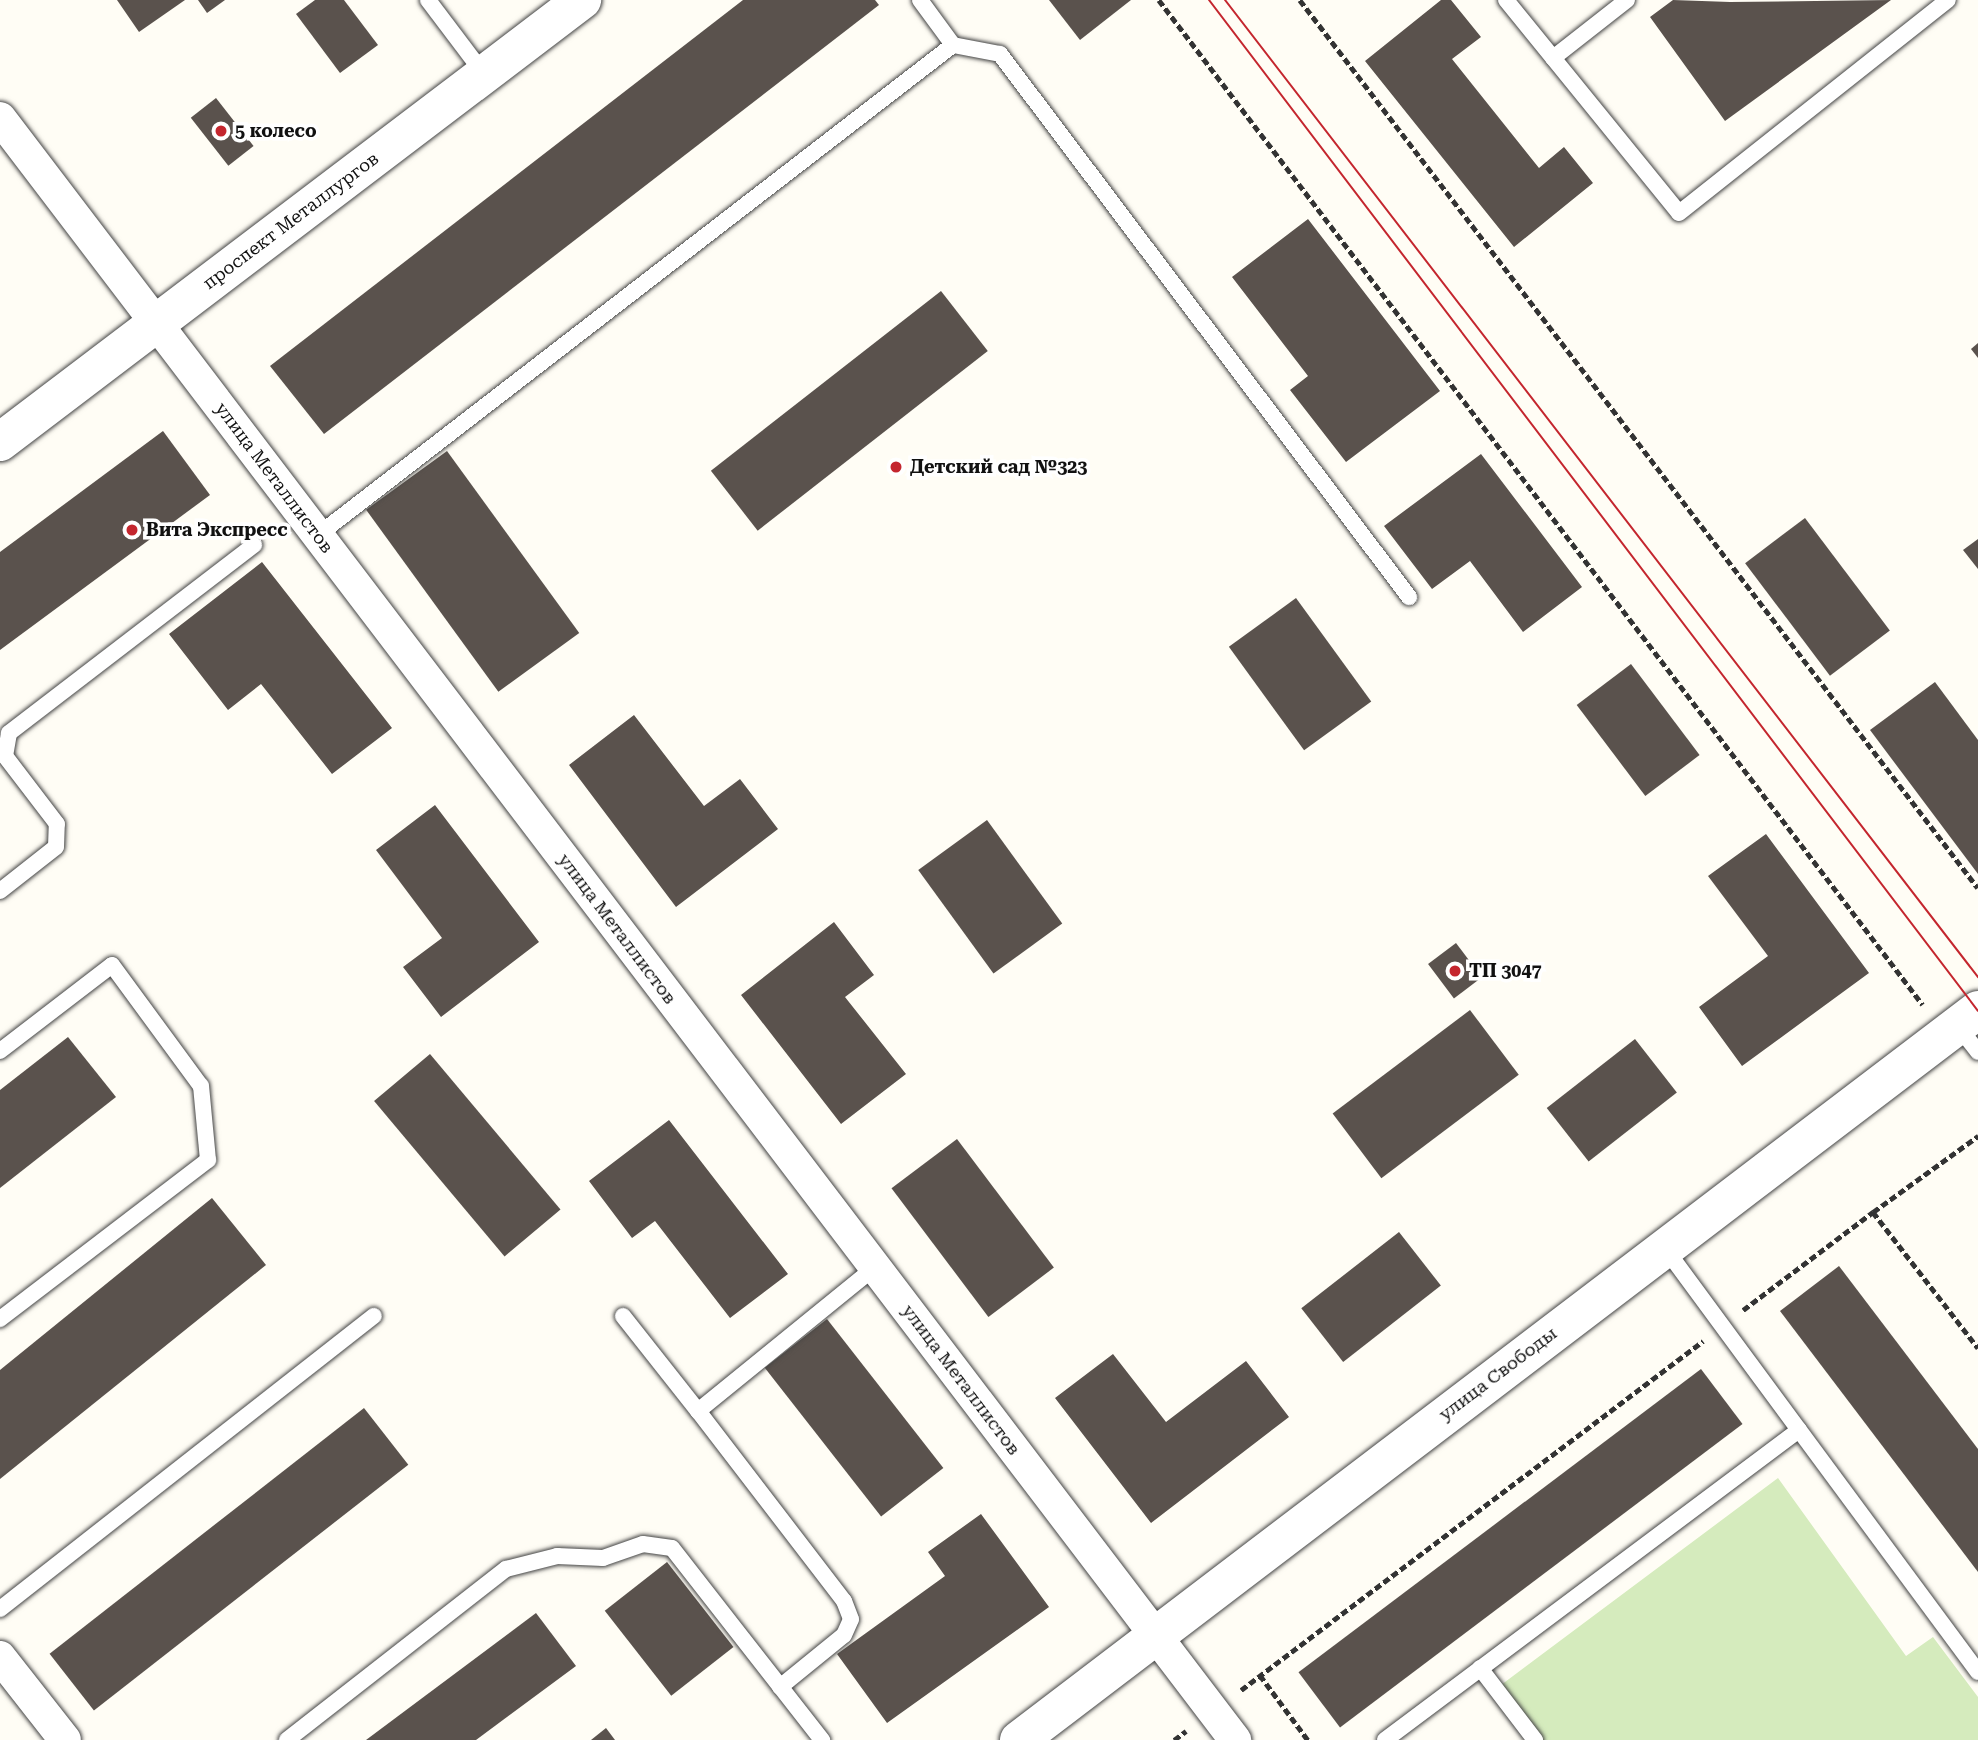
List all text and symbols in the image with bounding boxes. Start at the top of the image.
place label: 5 колесо [235,120,317,142]
marker: 5 колесо [213,123,229,139]
street label: проспект Металлургов [199,148,383,294]
street label: улица Металлистов [210,398,338,558]
place label: Детский сад №323 [910,456,1087,478]
marker: Детский сад №323 [888,459,904,475]
place label: Вита Экспресс [146,519,288,541]
marker: Вита Экспресс [124,522,140,538]
street label: улица Металлистов [553,849,681,1009]
place label: ТП 3047 [1469,960,1542,982]
marker: ТП 3047 [1447,963,1463,979]
street label: улица Металлистов [897,1300,1025,1460]
street label: улица Свободы [1435,1323,1561,1425]

